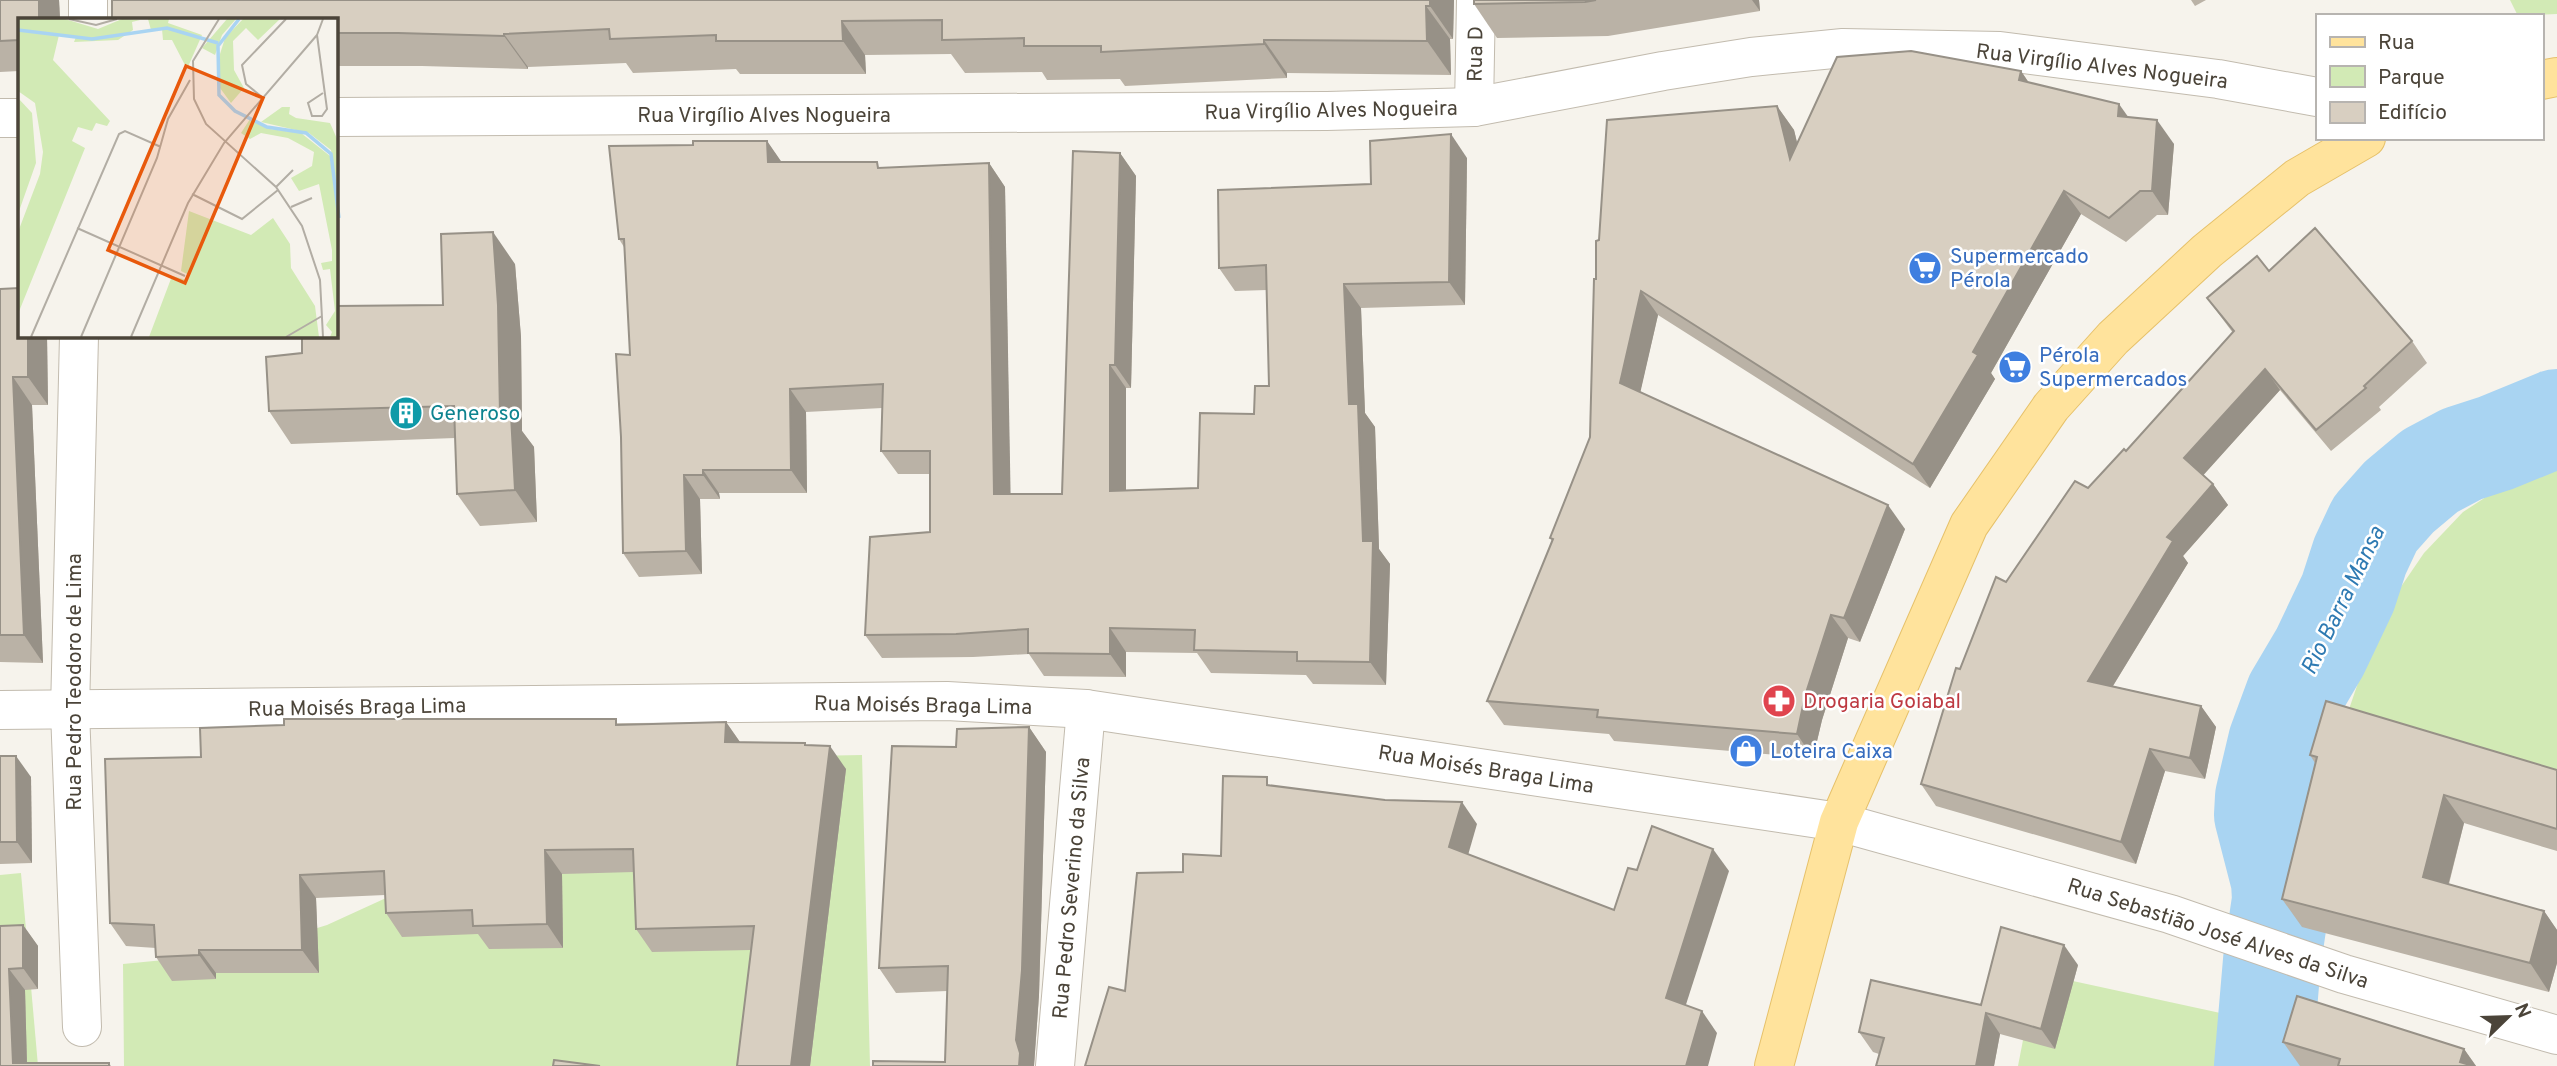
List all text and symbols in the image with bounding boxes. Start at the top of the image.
legend [2316,14,2543,140]
inset map [18,18,338,338]
street label: Rua D [1463,26,1490,82]
text: Rua [2378,30,2415,57]
street label: Rua Virgílio Alves Nogueira [1974,39,2229,96]
text: Parque [2378,65,2445,92]
street label: Rua Virgílio Alves Nogueira [1204,96,1458,127]
text: Edifício [2378,100,2447,127]
street label: Rua Virgílio Alves Nogueira [637,103,891,130]
place label: Supermercado Pérola [1950,244,2089,295]
supermarket icon: Supermercado Pérola [1906,249,1944,287]
place label: Pérola Supermercados [2039,343,2187,394]
supermarket icon: Pérola Supermercados [1996,348,2034,386]
building icon: Generoso [387,394,425,432]
place label: Generoso [430,401,520,428]
water label: Rio Barra Mansa [2296,522,2393,680]
street label: Rua Pedro Teodoro de Lima [62,553,89,811]
pharmacy icon: Drogaria Goiabal [1760,682,1798,720]
place label: Drogaria Goiabal [1803,689,1961,716]
street label: Rua Moisés Braga Lima [814,691,1032,722]
street label: Rua Moisés Braga Lima [248,693,466,724]
shop icon: Loteira Caixa [1727,732,1765,770]
place label: Loteira Caixa [1770,739,1893,766]
street label: Rua Moisés Braga Lima [1376,740,1596,801]
street label: Rua Pedro Severino da Silva [1048,756,1097,1020]
street label: Rua Sebastião José Alves da Silva [2063,873,2372,996]
north arrow [2473,982,2543,1052]
text: N [2508,1000,2536,1022]

